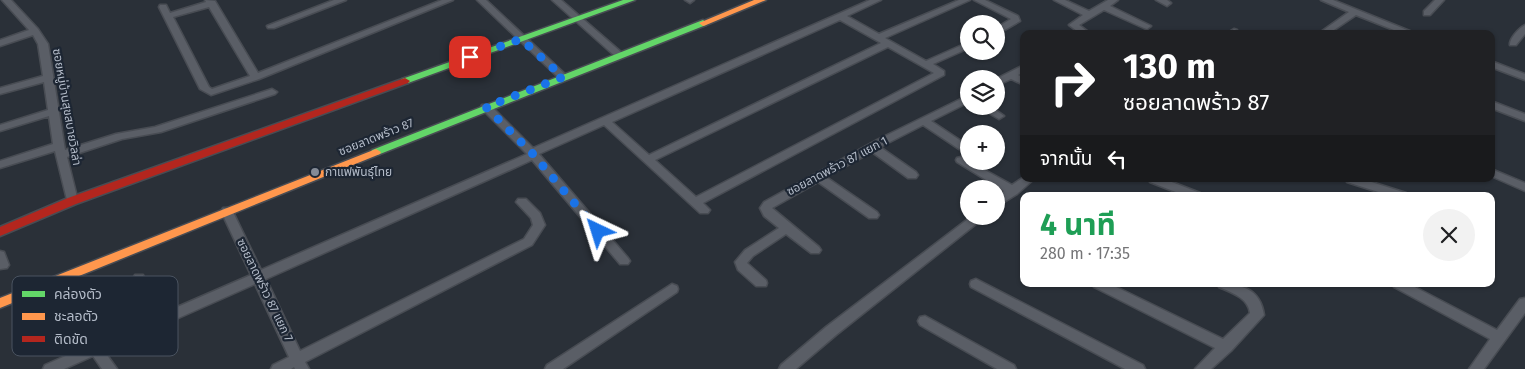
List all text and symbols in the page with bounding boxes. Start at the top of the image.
map controls [960,15,1005,225]
button: search [960,15,1005,60]
pin [449,36,491,78]
icon: arrive [456,43,484,71]
text: 130 m [1123,45,1216,87]
street label: ซอยหมู่บ้านสุขสบายวิลล่า [50,47,84,167]
icon: right [1040,50,1105,115]
button: layers [960,70,1005,115]
text: ซอยลาดพร้าว 87 [1123,89,1269,116]
street label: ซอยลาดพร้าว 87 [336,116,416,158]
button: + [960,125,1005,170]
street label: ซอยลาดพร้าว 87 แยก 1 [784,134,890,198]
icon: left [1103,145,1131,173]
text: จากนั้น [1040,147,1093,170]
place label: กาแฟพันธ์ุไทย [325,165,392,179]
marker: กาแฟพันธ์ุไทย [309,166,321,178]
button: − [960,180,1005,225]
position arrow [571,204,623,256]
text: 4 นาที [1040,207,1116,243]
button: close [1423,209,1475,261]
street label: ซอยลาดพร้าว 87 แยก 7 [234,237,296,343]
text: 280 m · 17:35 [1040,244,1130,263]
legend [12,276,178,356]
text: คล่องตัว [54,286,102,303]
text: ชะลอตัว [54,308,98,325]
text: ติดขัด [54,331,88,348]

